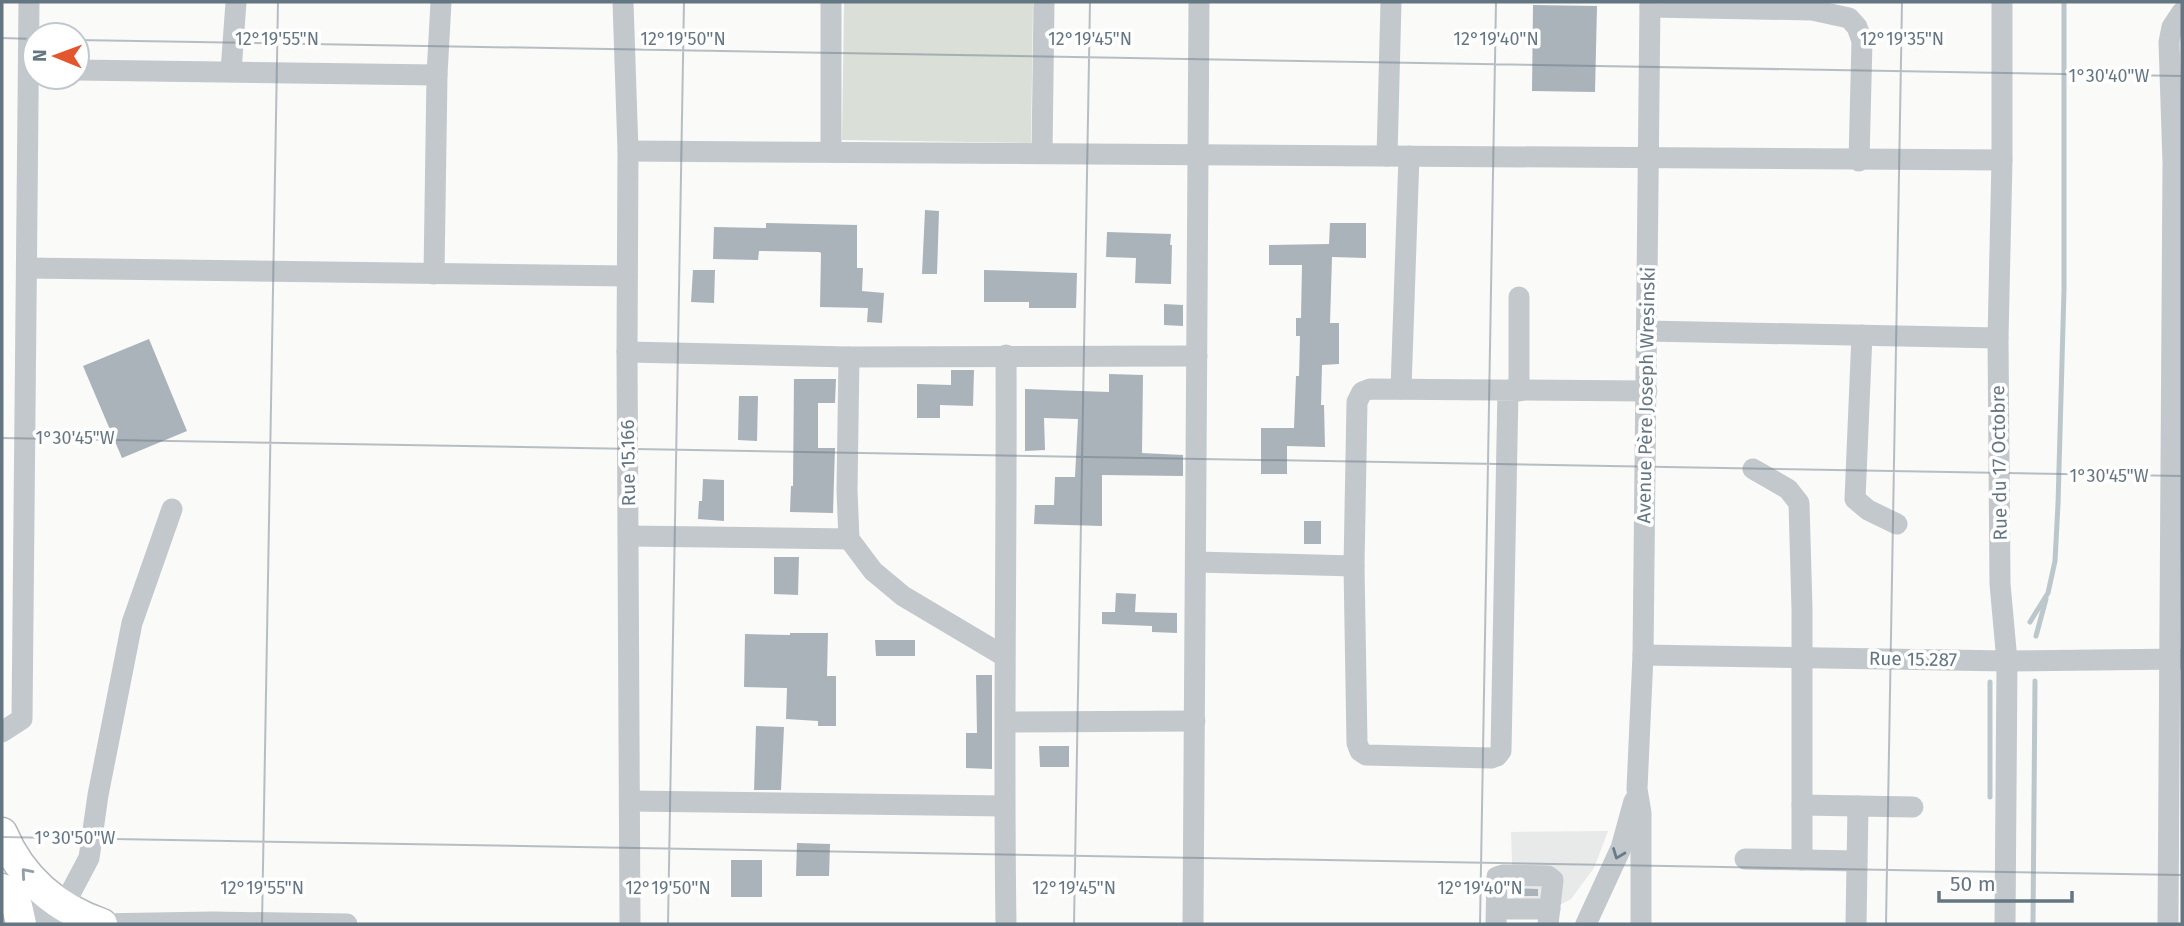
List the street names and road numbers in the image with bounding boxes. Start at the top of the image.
street label: Avenue Père Joseph Wresinski [1632,266,1660,524]
street label: Rue du 17 Octobre [1986,385,2012,541]
street label: Rue 15.166 [616,419,640,507]
street label: Rue 15.287 [1869,647,1957,671]

